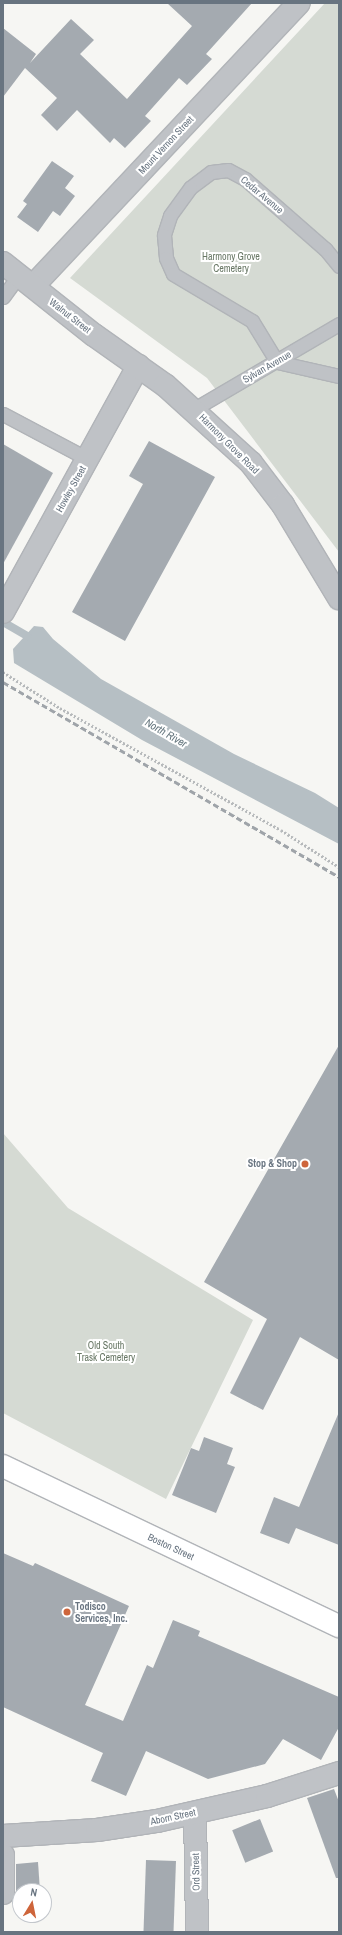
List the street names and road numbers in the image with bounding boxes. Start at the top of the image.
street label: Mount Vernon Street [136,113,196,177]
street label: Cedar Avenue [238,174,286,216]
street label: Walnut Street [47,296,93,336]
street label: Sylvan Avenue [240,348,294,386]
street label: Harmony Grove Road [197,412,261,476]
street label: Howley Street [53,464,89,514]
street label: Boston Street [146,1531,196,1563]
street label: Aborn Street [149,1806,197,1828]
street label: Ord Street [190,1853,202,1891]

